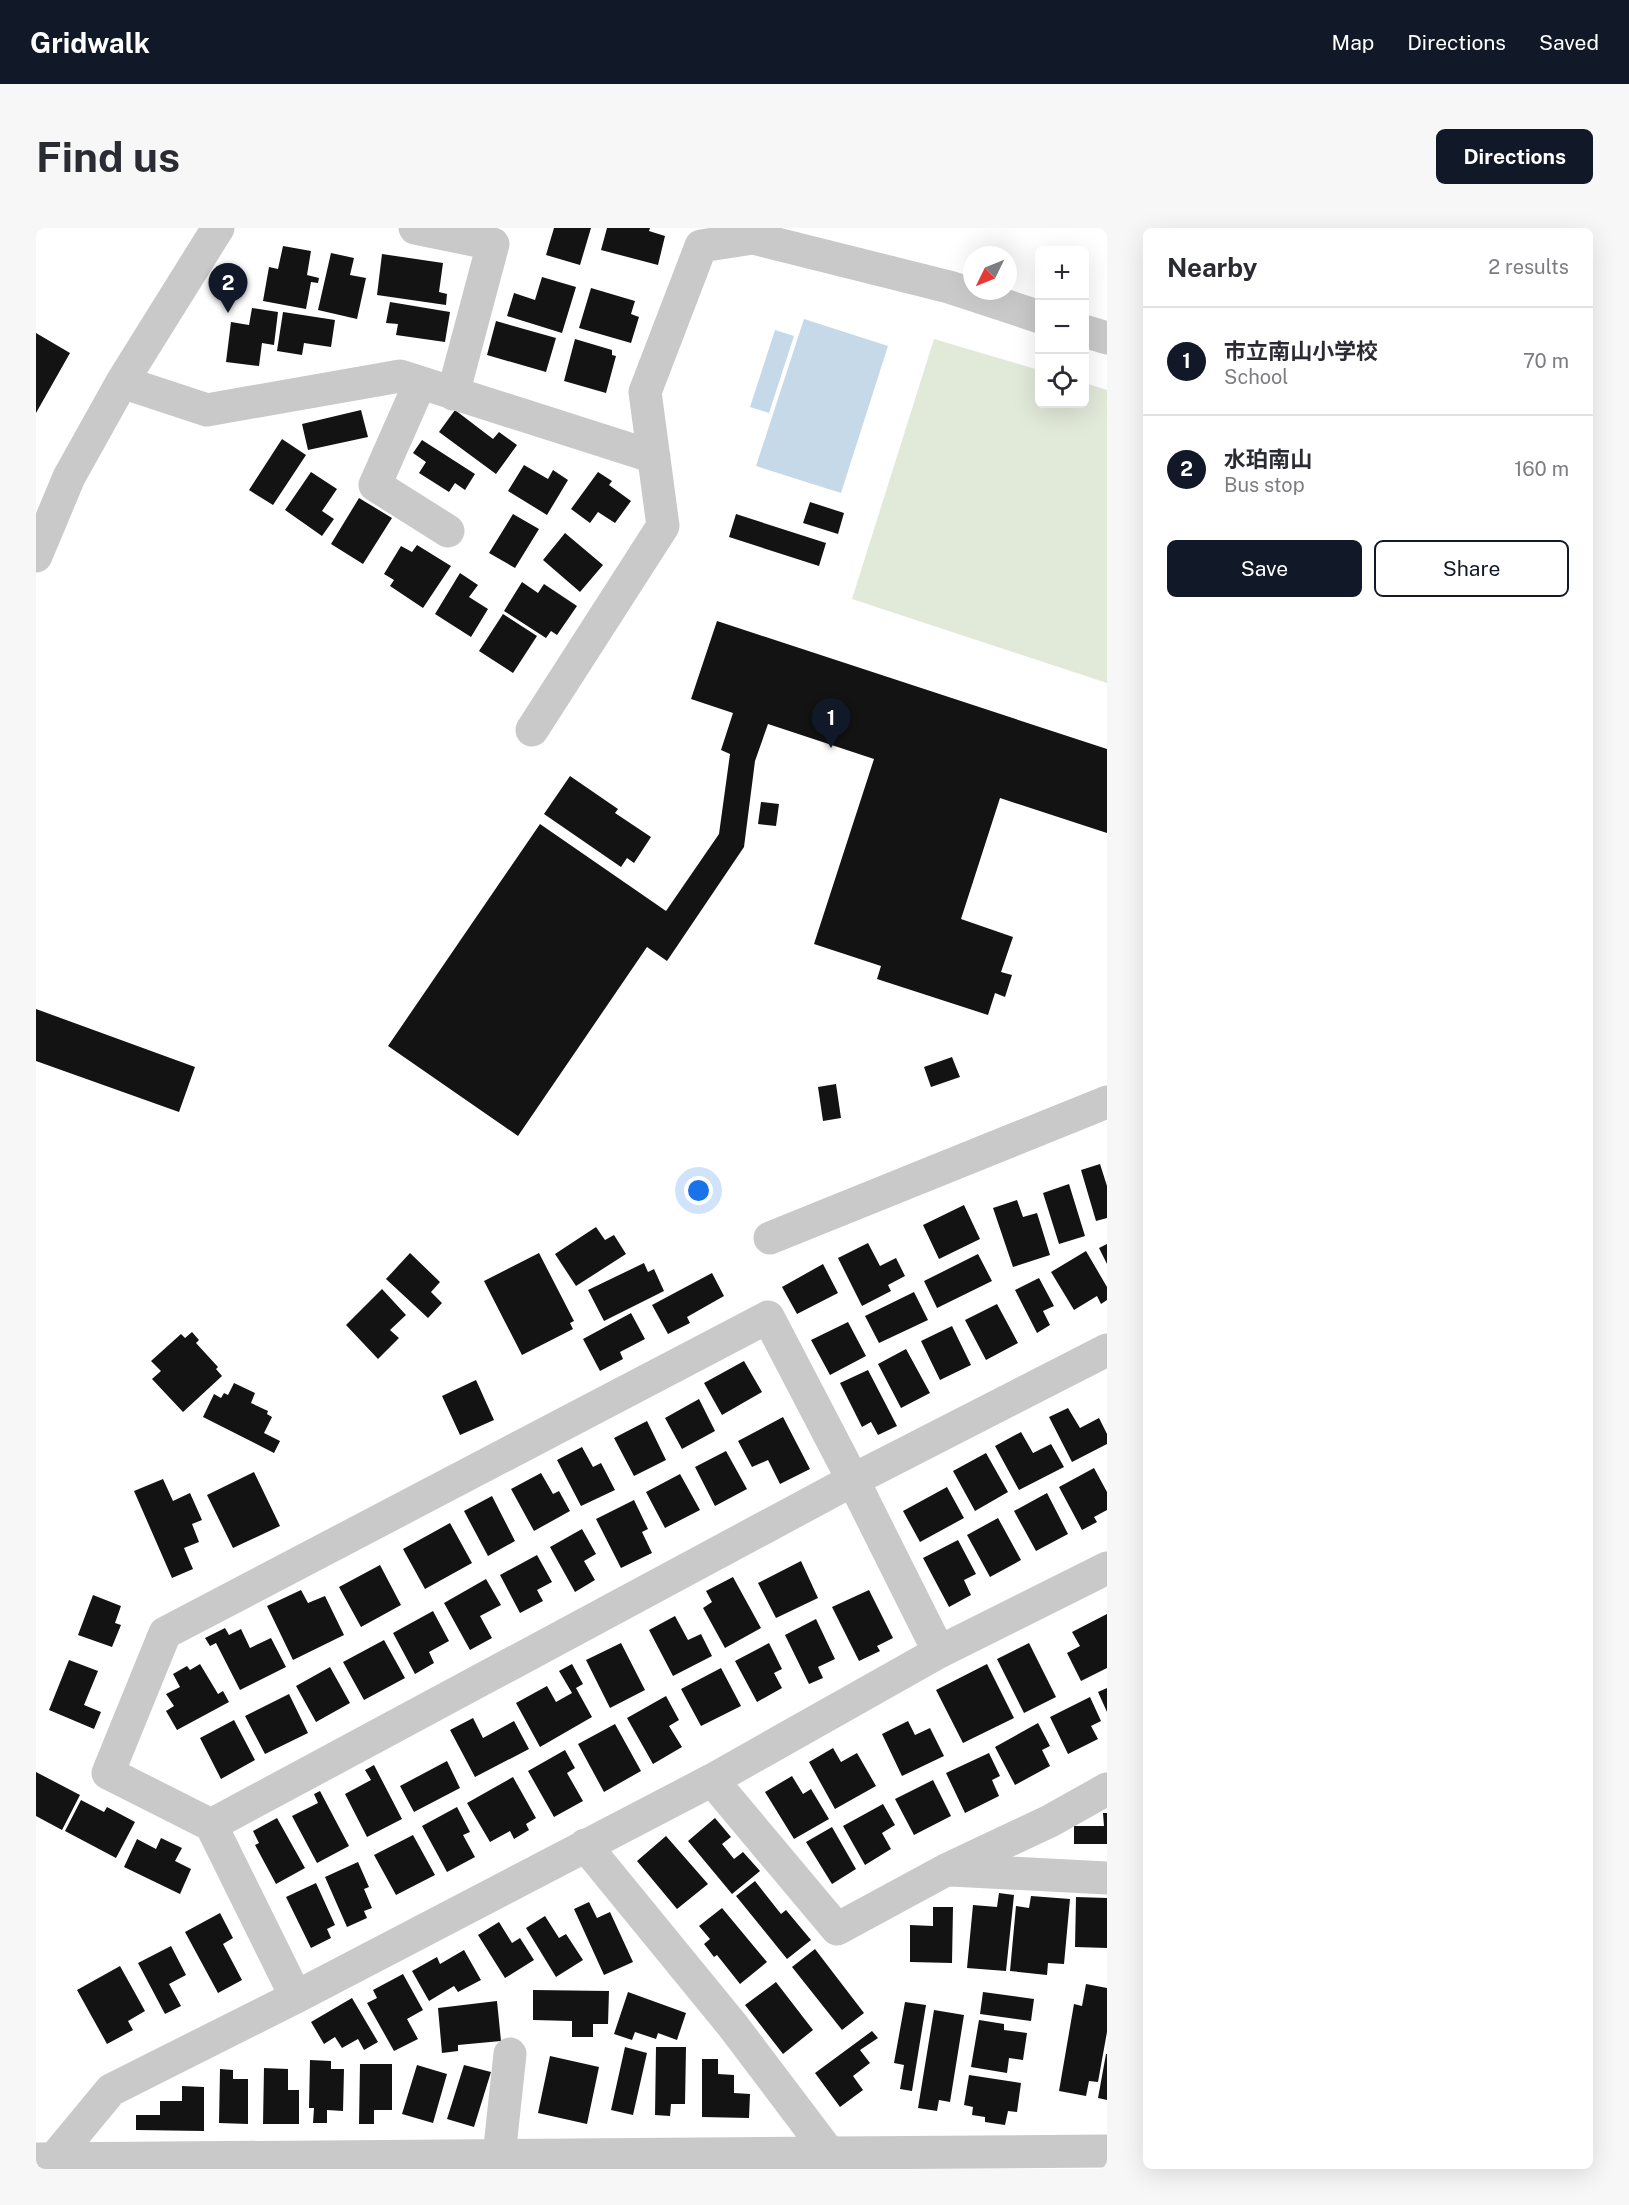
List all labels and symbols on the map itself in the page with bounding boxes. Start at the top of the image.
north arrow [963,246,1017,300]
pin: 2 [208,264,248,313]
pin: 1 [812,698,850,748]
your location [684,1176,713,1205]

